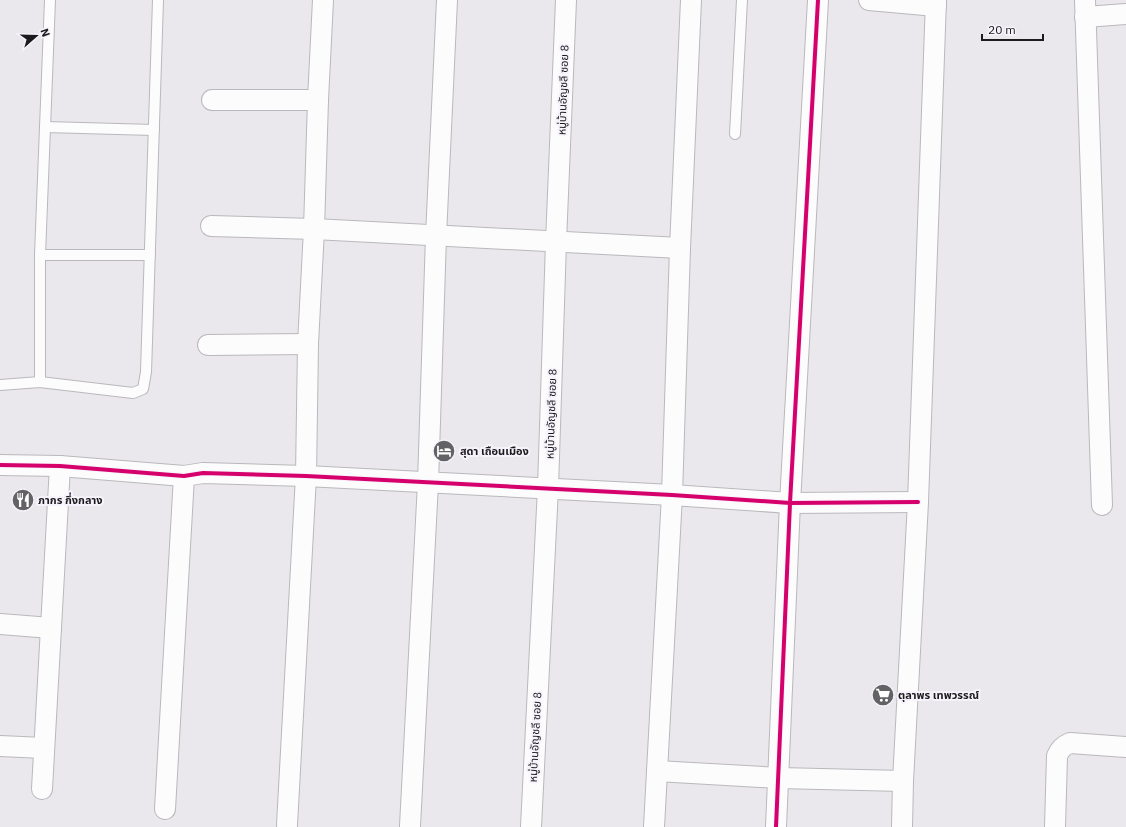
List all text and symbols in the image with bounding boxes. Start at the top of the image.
north arrow [16,16,56,56]
scale bar [982,16,1043,42]
text: 20 m [988,22,1016,37]
text: N [37,26,53,39]
street label: หมู่บ้านอัญชลี ซอย 8 [554,45,572,135]
street label: หมู่บ้านอัญชลี ซอย 8 [542,369,560,459]
hotel icon: สุดา เถือนเมือง [431,438,457,464]
place label: สุดา เถือนเมือง [460,444,529,458]
restaurant icon: ภากร กึ่งกลาง [10,487,36,513]
place label: ภากร กึ่งกลาง [38,492,103,507]
supermarket icon: ตุลาพร เทพวรรณ์ [870,682,896,708]
place label: ตุลาพร เทพวรรณ์ [898,688,979,702]
street label: หมู่บ้านอัญชลี ซอย 8 [526,691,544,783]

